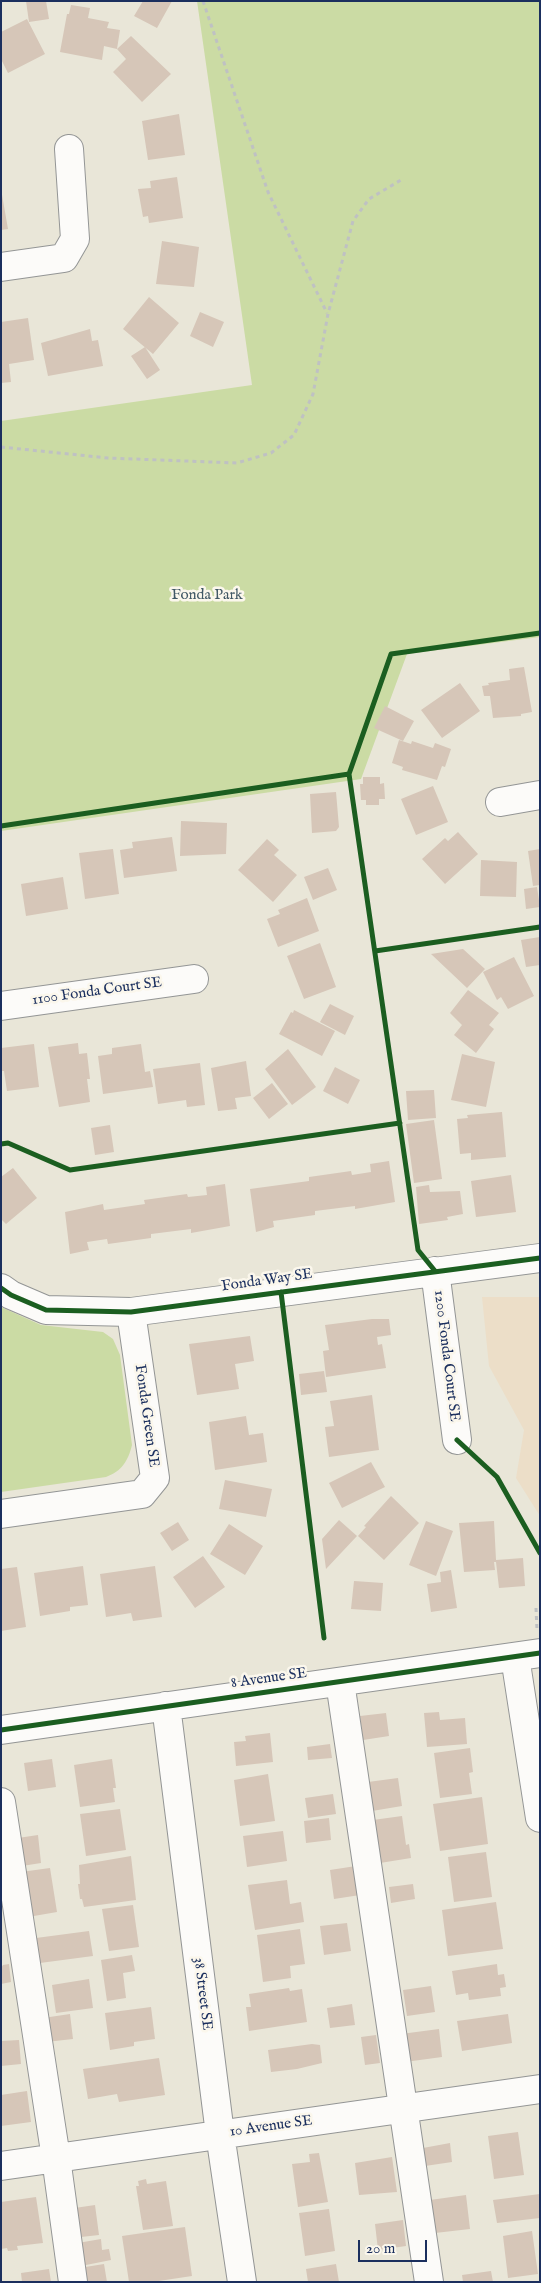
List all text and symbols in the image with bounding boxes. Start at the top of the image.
park label: Fonda Park [171,587,243,605]
street label: 1100 Fonda Court SE [31,974,163,1010]
street label: Fonda Way SE [220,1266,314,1296]
street label: 1200 Fonda Court SE [429,1289,463,1423]
street label: Fonda Green SE [130,1363,162,1469]
street label: 8 Avenue SE [230,1665,308,1693]
street label: 38 Street SE [189,1956,215,2032]
street label: 10 Avenue SE [228,2112,314,2142]
scale bar [361,2230,430,2262]
text: 20 m [366,2239,395,2258]

